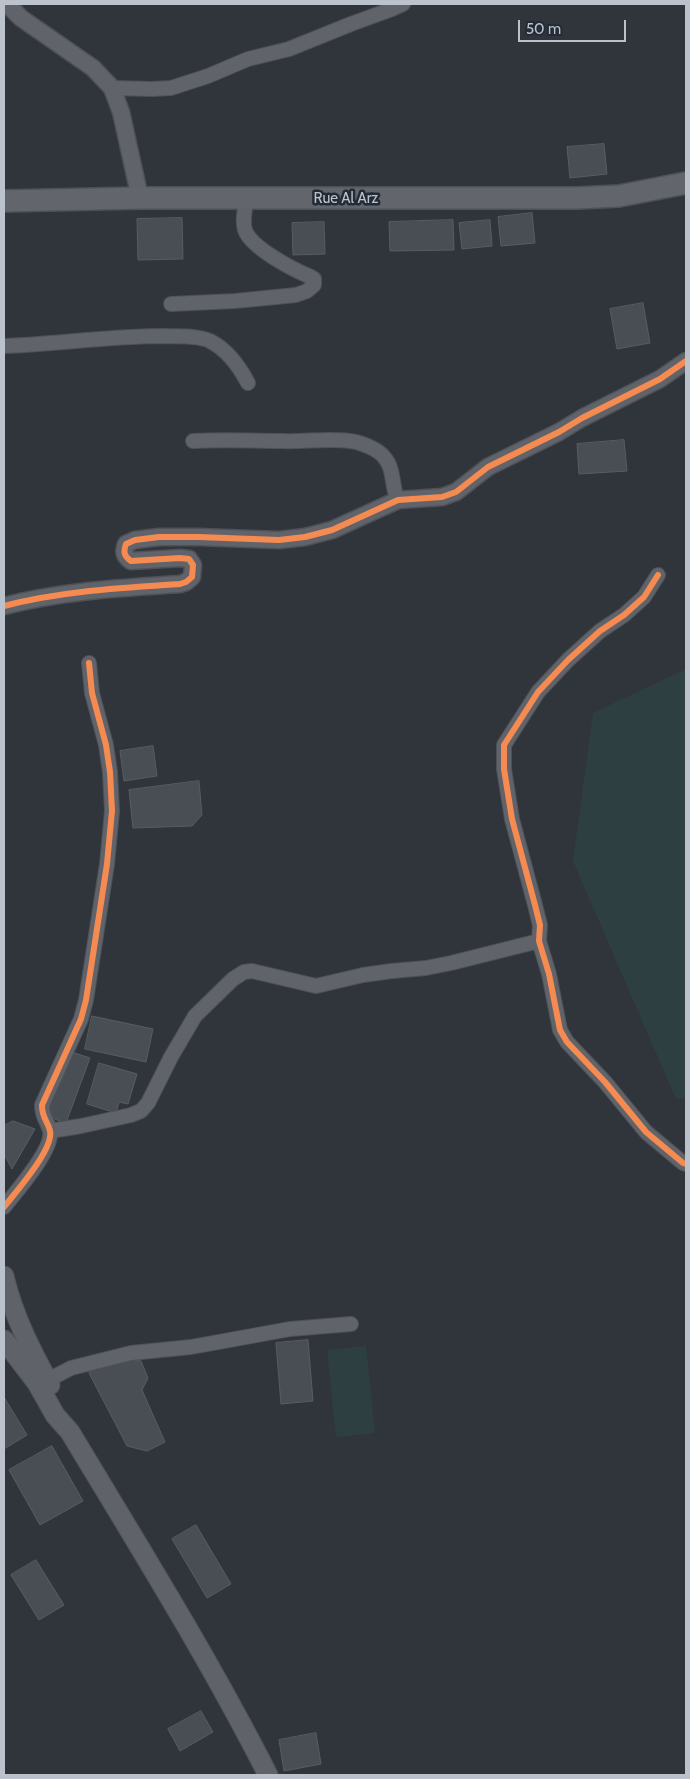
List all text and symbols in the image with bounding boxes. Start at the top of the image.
scale bar [520,10,628,42]
text: 50 m [526,20,561,38]
street label: Rue Al Arz [314,190,378,208]

